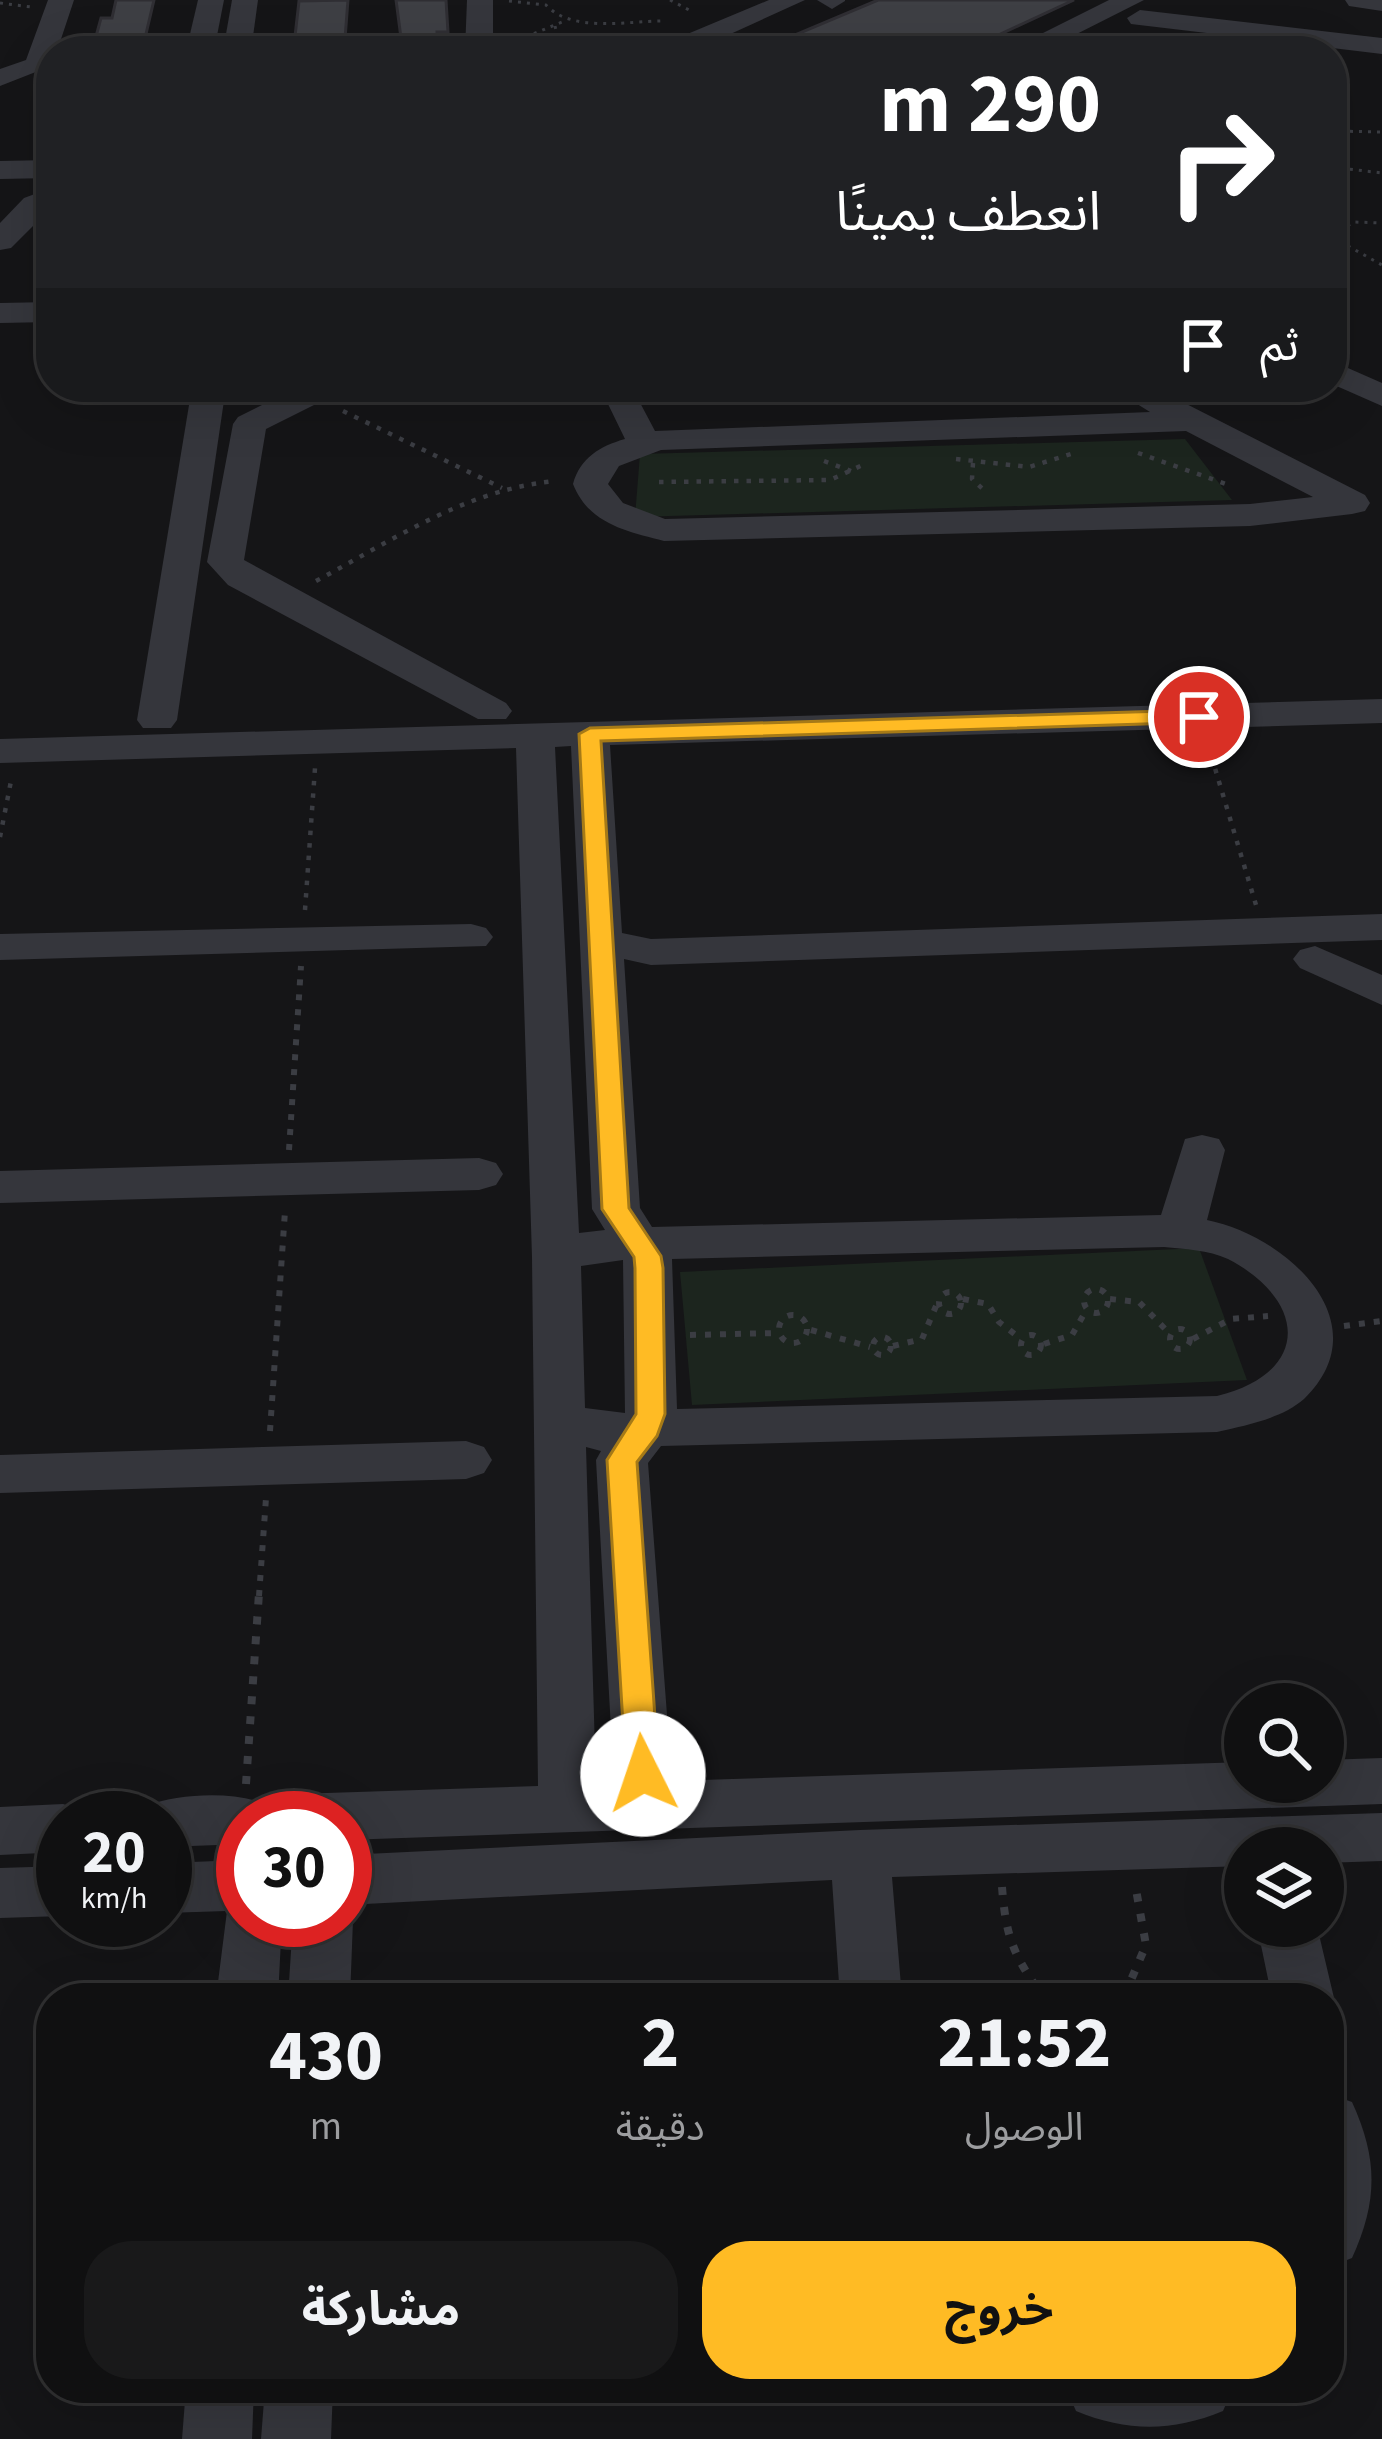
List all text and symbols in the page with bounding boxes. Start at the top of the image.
text: 290 m [879,45,1101,165]
icon: right [1143,84,1299,240]
text: انعطف يمينًا [835,175,1101,252]
icon: arrive [1170,312,1236,378]
text: ثم [1260,314,1299,378]
pin [1148,666,1250,768]
icon: arrive [1166,684,1232,750]
map controls [1224,1683,1344,1947]
button: search [1224,1683,1344,1803]
position arrow [580,1711,706,1837]
speed limit sign: 30 [216,1791,372,1947]
text: 20 [82,1811,146,1896]
button: layers [1224,1827,1344,1947]
text: km/h [81,1877,147,1920]
text: 2 [641,1992,679,2095]
text: 21:52 [937,1992,1111,2095]
text: 430 [269,2005,383,2108]
text: m [310,2099,342,2155]
text: دقيقة [616,2100,705,2156]
text: الوصول [965,2100,1084,2156]
button: مشاركة [84,2241,678,2379]
button: خروج [702,2241,1296,2379]

